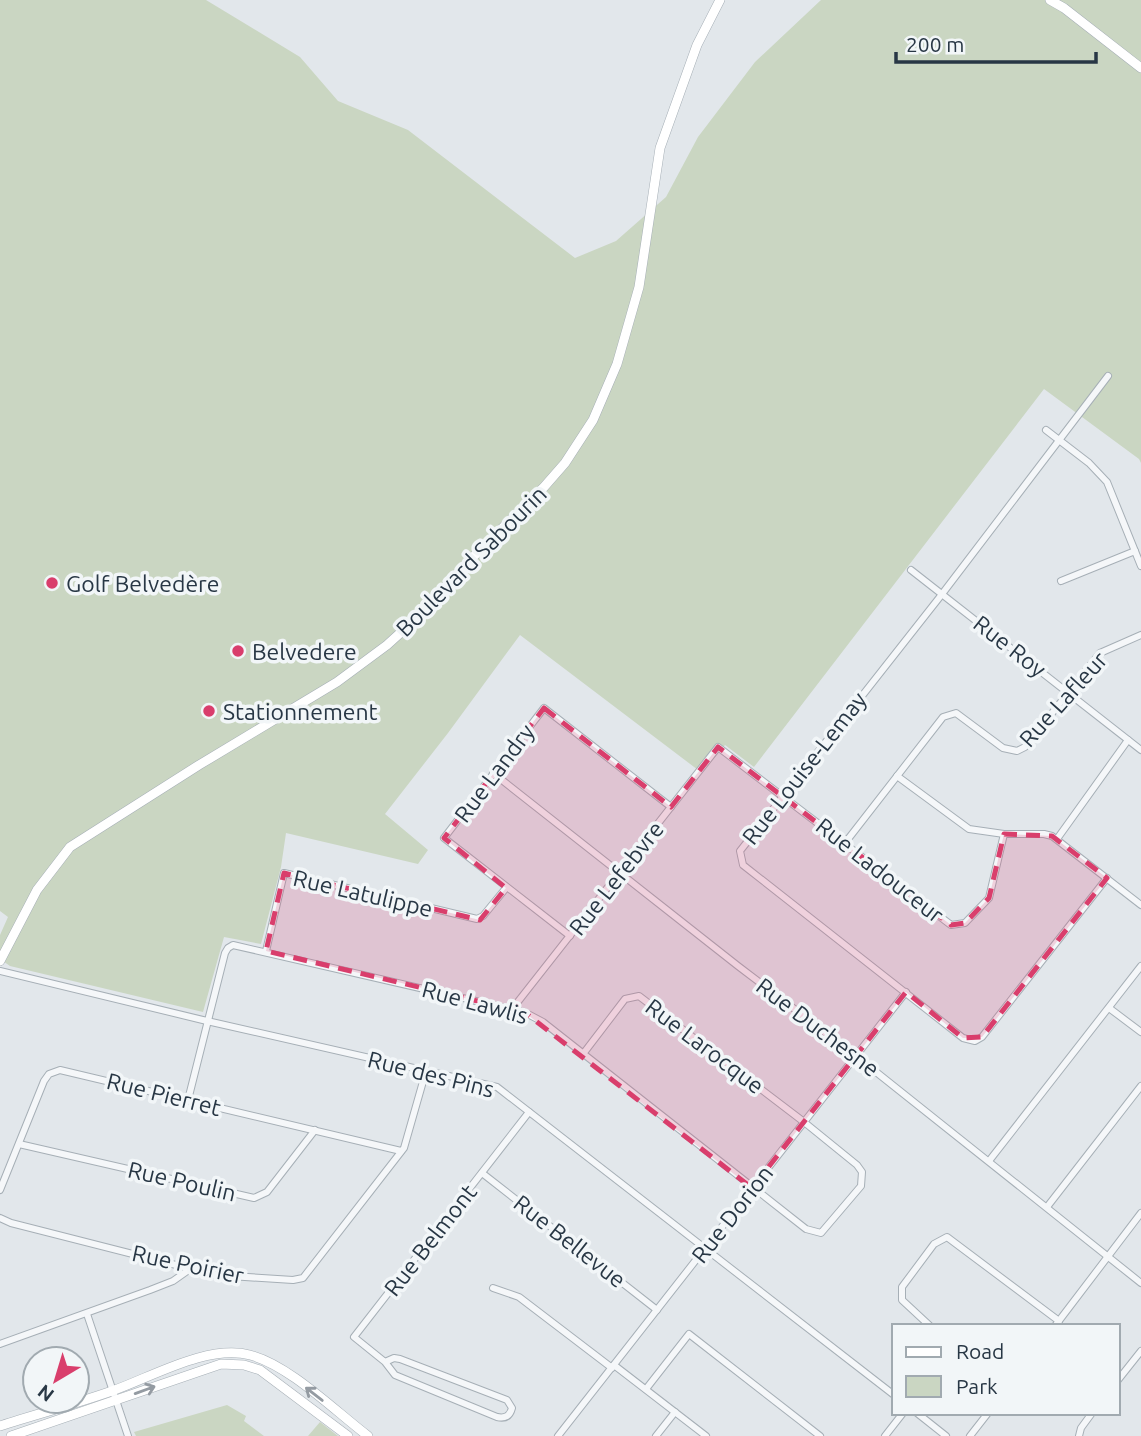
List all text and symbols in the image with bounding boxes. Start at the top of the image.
scale bar [896,21,1096,65]
text: 200 m [906,32,964,56]
street label: Boulevard Sabourin [391,481,551,641]
place label: Golf Belvedère [66,571,219,596]
marker: Golf Belvedère [44,575,60,591]
street label: Rue Roy [969,610,1051,682]
place label: Belvedere [252,639,357,664]
marker: Belvedere [230,643,246,659]
street label: Rue Lafleur [1014,646,1112,751]
street label: Rue Louise-Lemay [737,687,871,849]
place label: Stationnement [223,699,378,724]
marker: Stationnement [201,703,217,719]
street label: Rue Landry [449,719,539,827]
street label: Rue Ladouceur [812,813,949,927]
street label: Rue Lefebvre [564,816,668,940]
street label: Rue Latulippe [291,865,435,921]
street label: Rue Duchesne [752,973,884,1081]
street label: Rue Lawlis [419,976,531,1028]
street label: Rue Larocque [641,994,769,1098]
street label: Rue des Pins [365,1046,497,1102]
street label: Rue Pierret [104,1068,224,1120]
street label: Rue Poulin [125,1156,239,1206]
street label: Rue Dorion [686,1161,778,1267]
street label: Rue Belmont [379,1179,481,1301]
street label: Rue Bellevue [509,1190,631,1292]
street label: Rue Poirier [130,1240,246,1288]
legend [892,1324,1120,1415]
text: Road [956,1339,1004,1363]
north arrow [21,1345,91,1415]
text: Park [956,1374,998,1398]
text: N [33,1380,58,1406]
one-way arrow [134,1383,156,1395]
one-way arrow [305,1386,324,1401]

